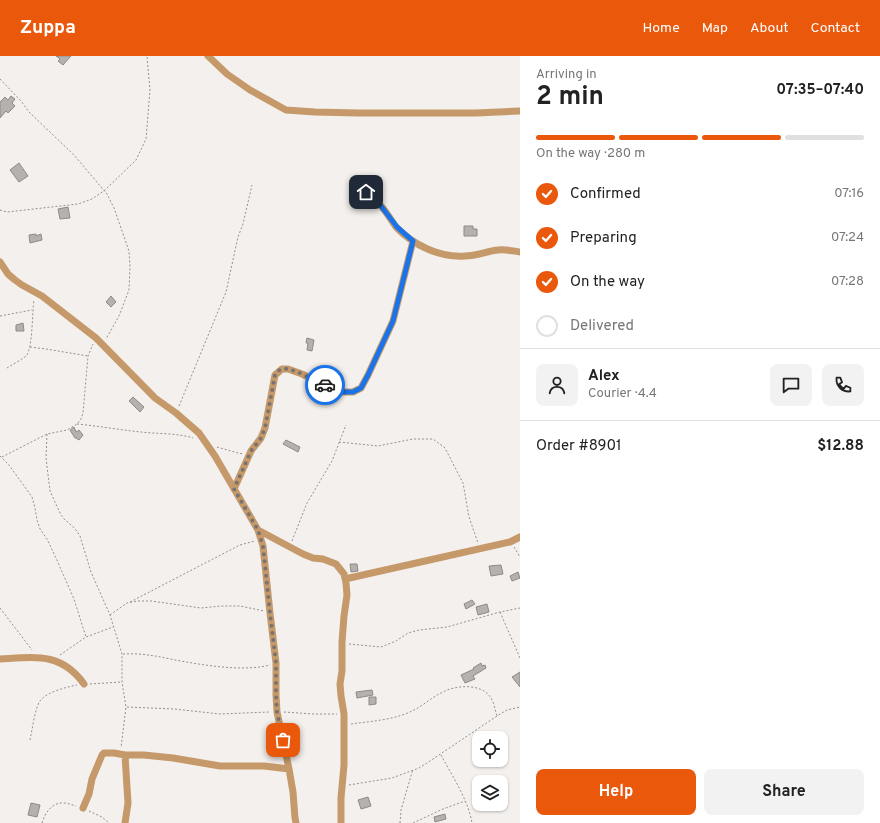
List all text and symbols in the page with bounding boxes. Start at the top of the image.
text: Zuppa [20,16,76,40]
text: Home [643,20,680,37]
text: Map [702,20,728,37]
text: About [750,20,789,37]
text: Contact [811,20,860,37]
text: Arriving in [536,67,597,83]
text: 2 min [536,81,604,114]
text: 07:35–07:40 [776,81,864,100]
text: On the way · 280 m [536,146,645,162]
pin [349,175,383,209]
icon: home [355,181,377,203]
icon: check [536,183,558,205]
text: Confirmed [570,185,641,204]
text: 07:16 [834,186,864,202]
icon: check [536,227,558,249]
text: Preparing [570,229,637,248]
text: 07:24 [831,230,864,246]
icon: check [536,271,558,293]
text: On the way [570,273,645,292]
text: 07:28 [831,274,864,290]
text: Delivered [570,317,634,336]
button: person [536,364,578,406]
button: chat [770,364,812,406]
button: phone [822,364,864,406]
courier [305,365,345,405]
text: Alex [588,367,620,386]
icon: car [314,374,336,396]
text: Courier · 4.4 [588,386,657,402]
text: Order #8901 [536,437,622,456]
text: $12.88 [817,437,864,456]
pin [266,723,300,757]
icon: bag [272,729,294,751]
map controls [472,731,508,811]
button: locate [472,731,508,767]
button: Help [536,769,696,815]
button: Share [704,769,864,815]
button: layers [472,775,508,811]

